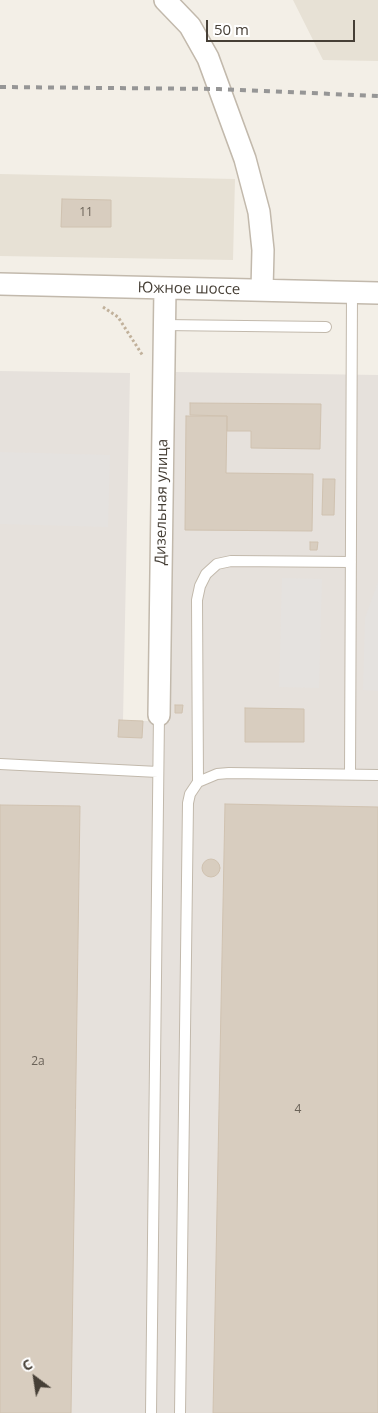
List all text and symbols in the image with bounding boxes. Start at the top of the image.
scale bar [208,10,357,42]
text: 50 m [214,19,249,39]
house number: 11 [79,206,93,220]
street label: Южное шоссе [137,279,241,299]
street label: Дизельная улица [152,439,172,565]
house number: 2а [31,1055,45,1069]
house number: 4 [295,1103,301,1117]
north arrow [10,1353,60,1403]
text: С [18,1354,36,1375]

